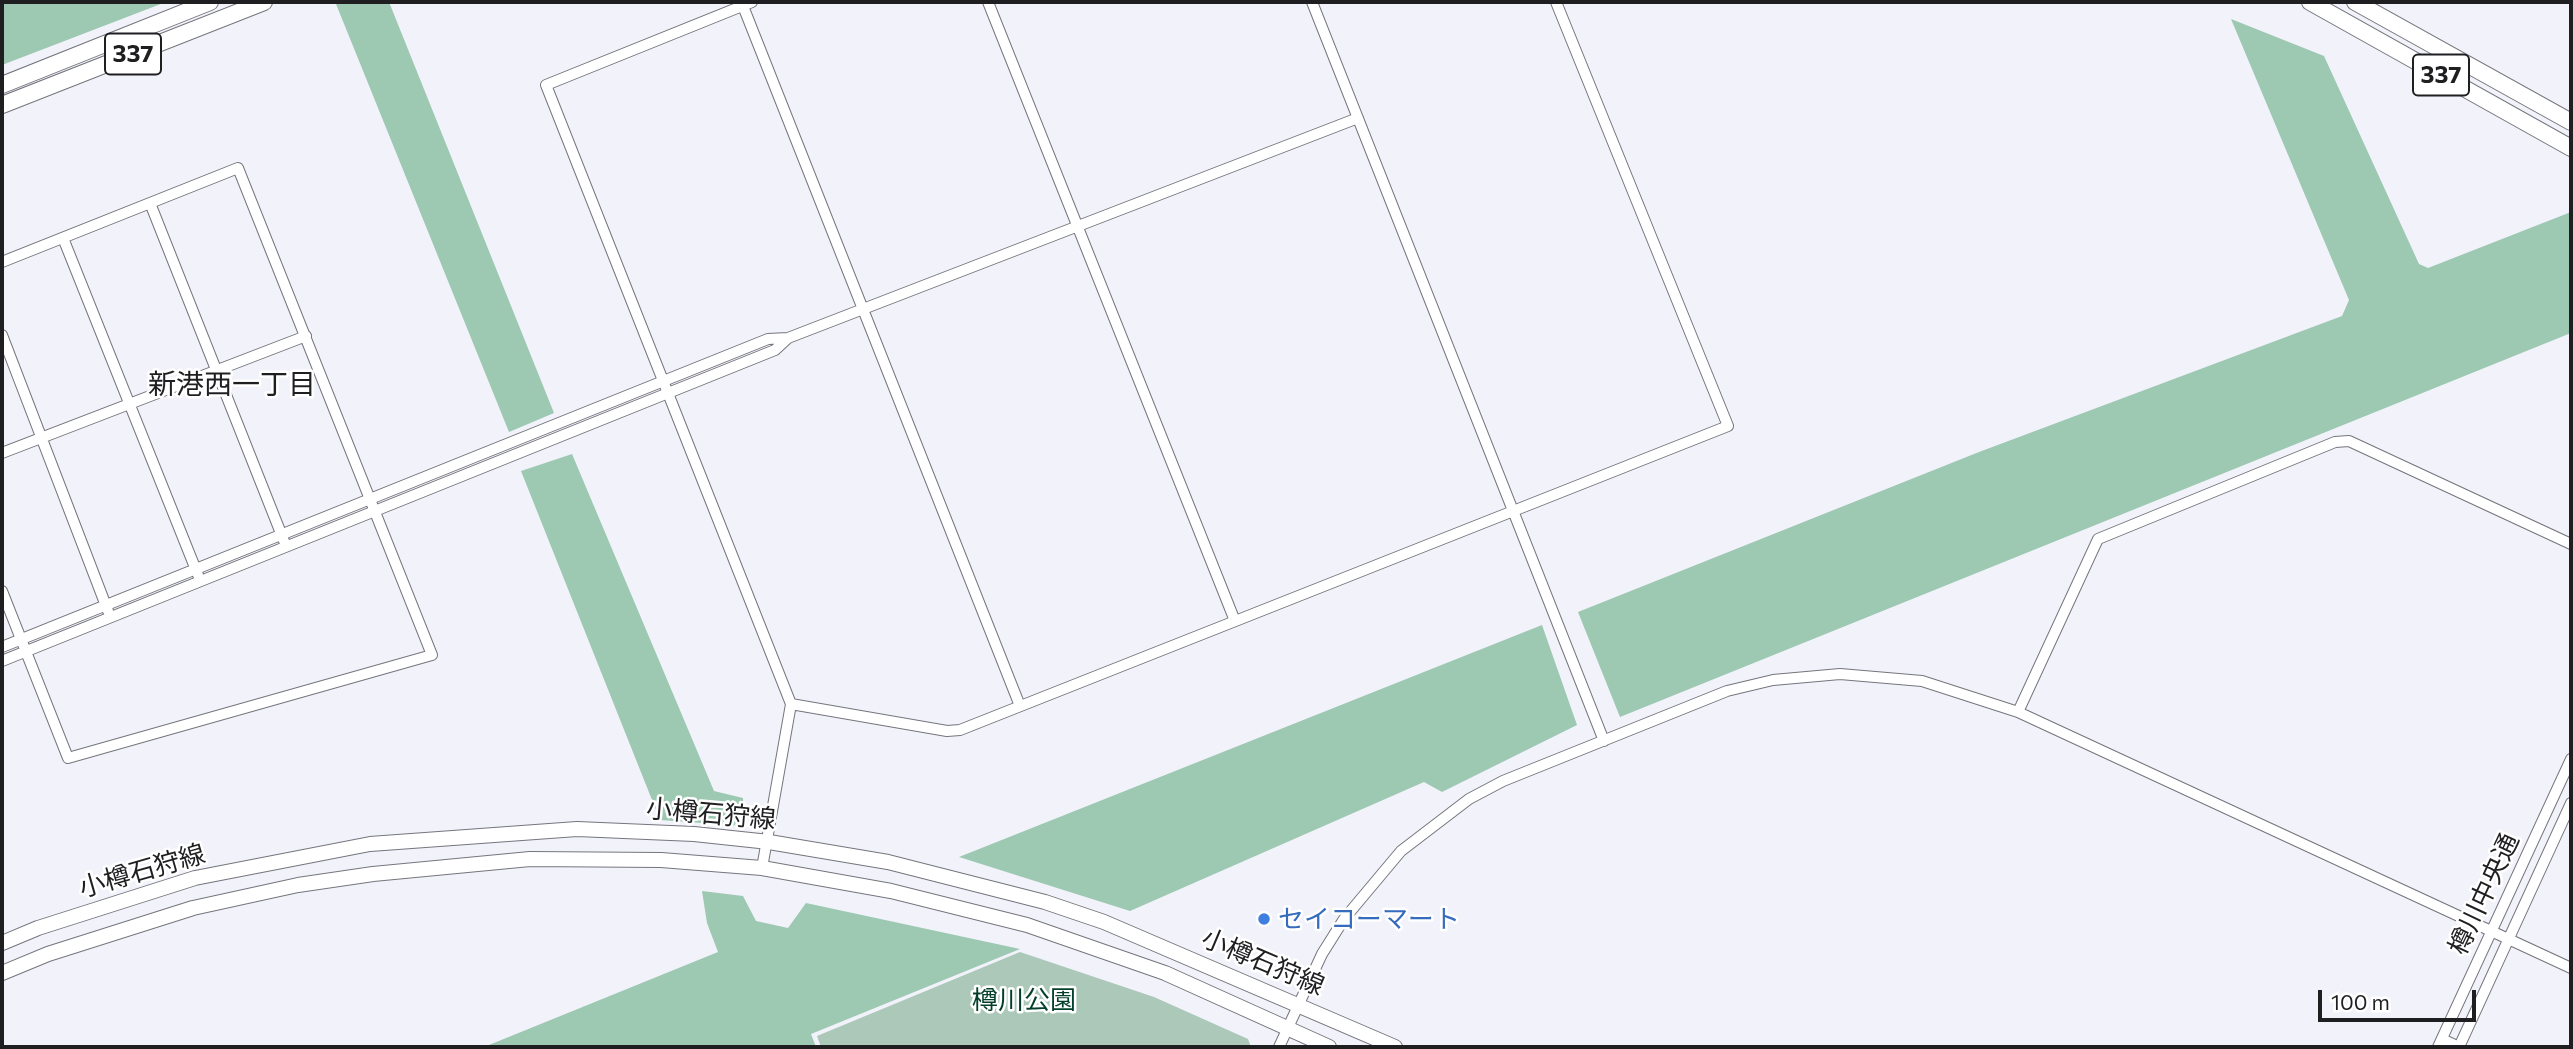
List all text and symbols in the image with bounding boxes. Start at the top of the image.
road number: 337 [105,34,161,74]
road number: 337 [2413,54,2469,96]
district label: 新港西一丁目 [148,368,316,402]
street label: 小樽石狩線 [645,793,777,835]
street label: 樽川中央通 [2442,828,2526,960]
street label: 小樽石狩線 [75,838,209,904]
place label: セイコーマート [1278,903,1460,935]
marker: セイコーマート [1256,911,1272,927]
street label: 小樽石狩線 [1197,922,1329,1002]
scale bar [2321,976,2478,1020]
park label: 樽川公園 [972,984,1076,1016]
text: 100 m [2331,989,2390,1014]

